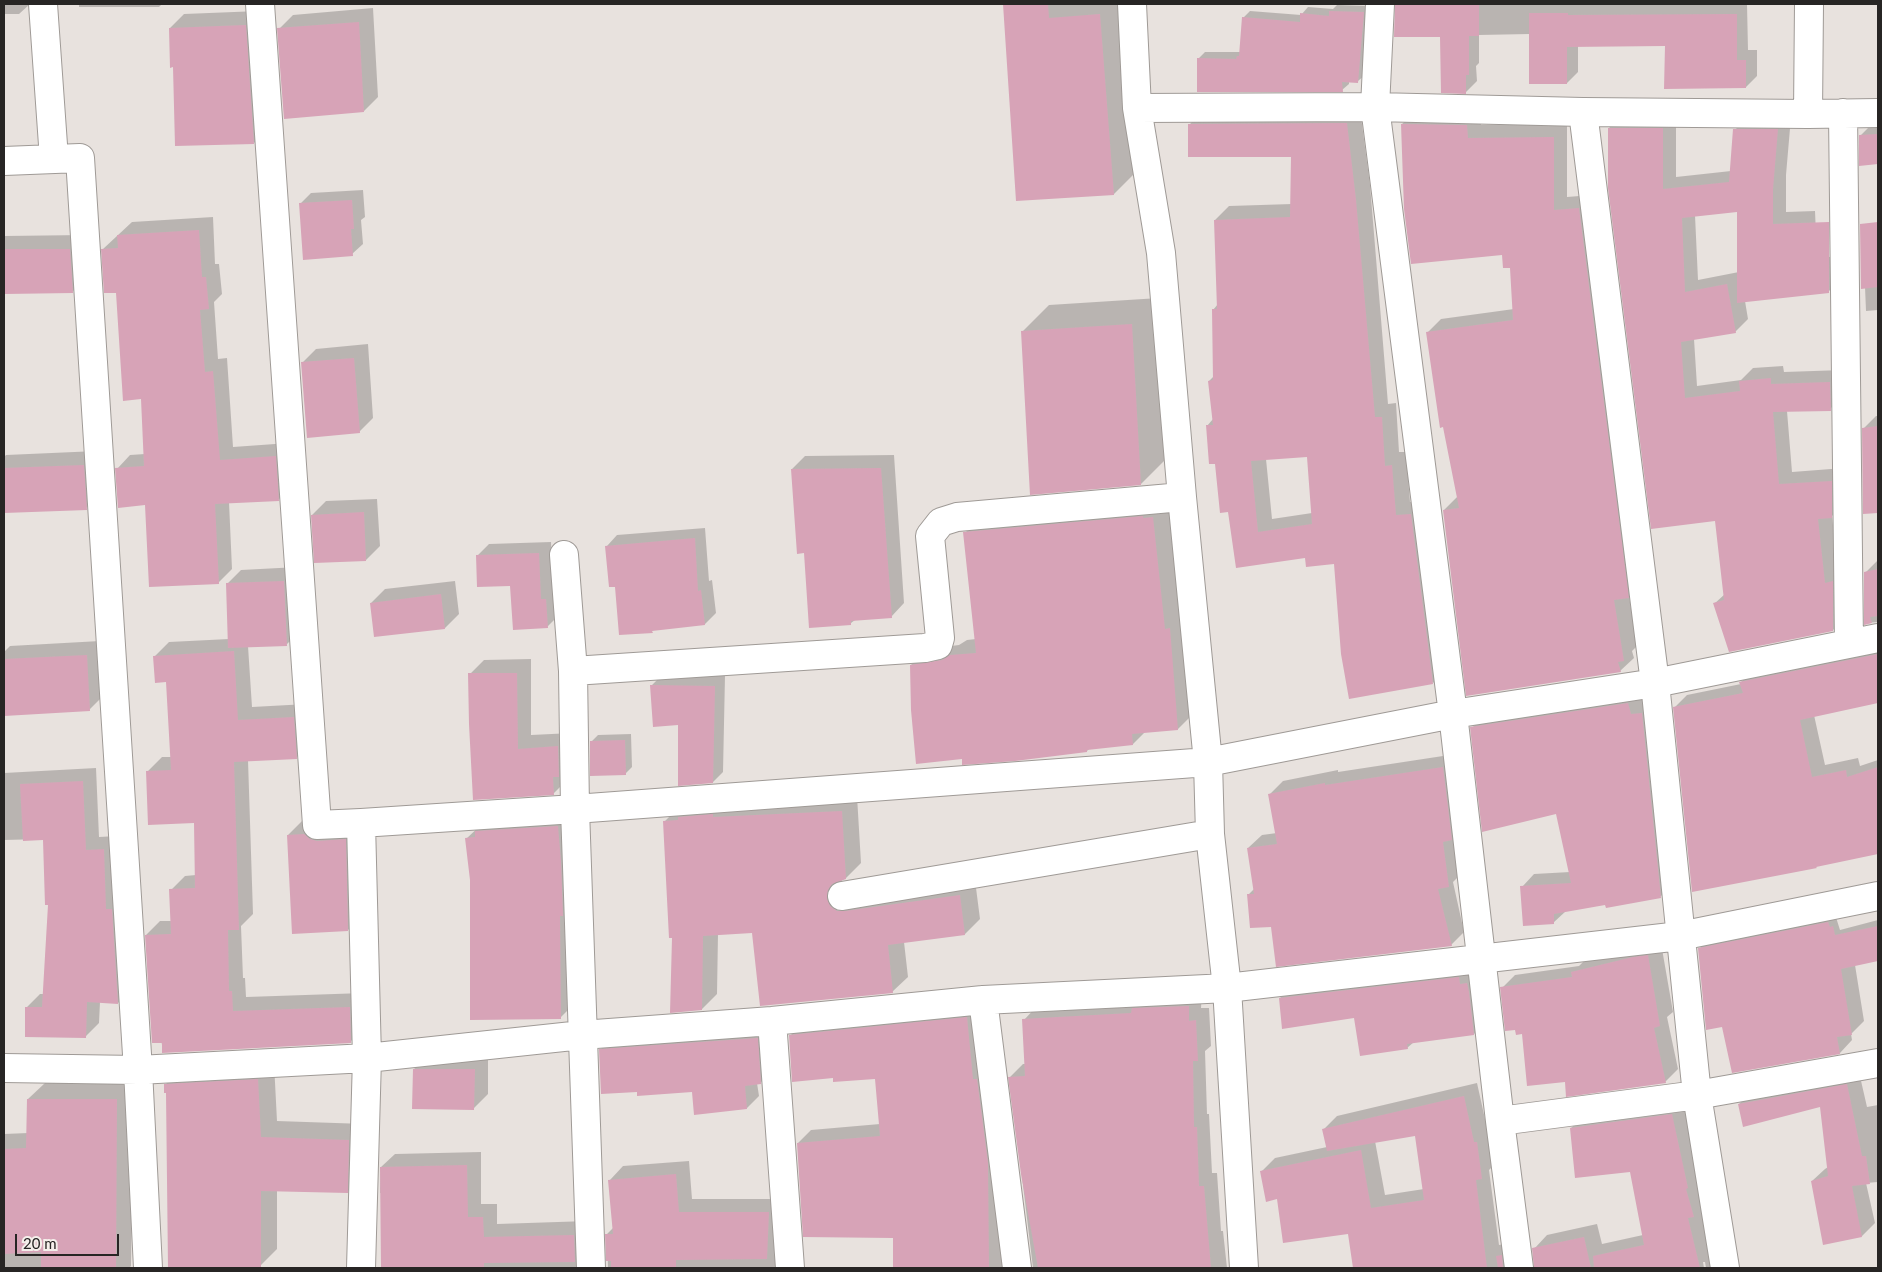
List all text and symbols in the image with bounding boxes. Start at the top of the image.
scale bar [18,1224,121,1256]
text: 20 m [23,1234,57,1252]

